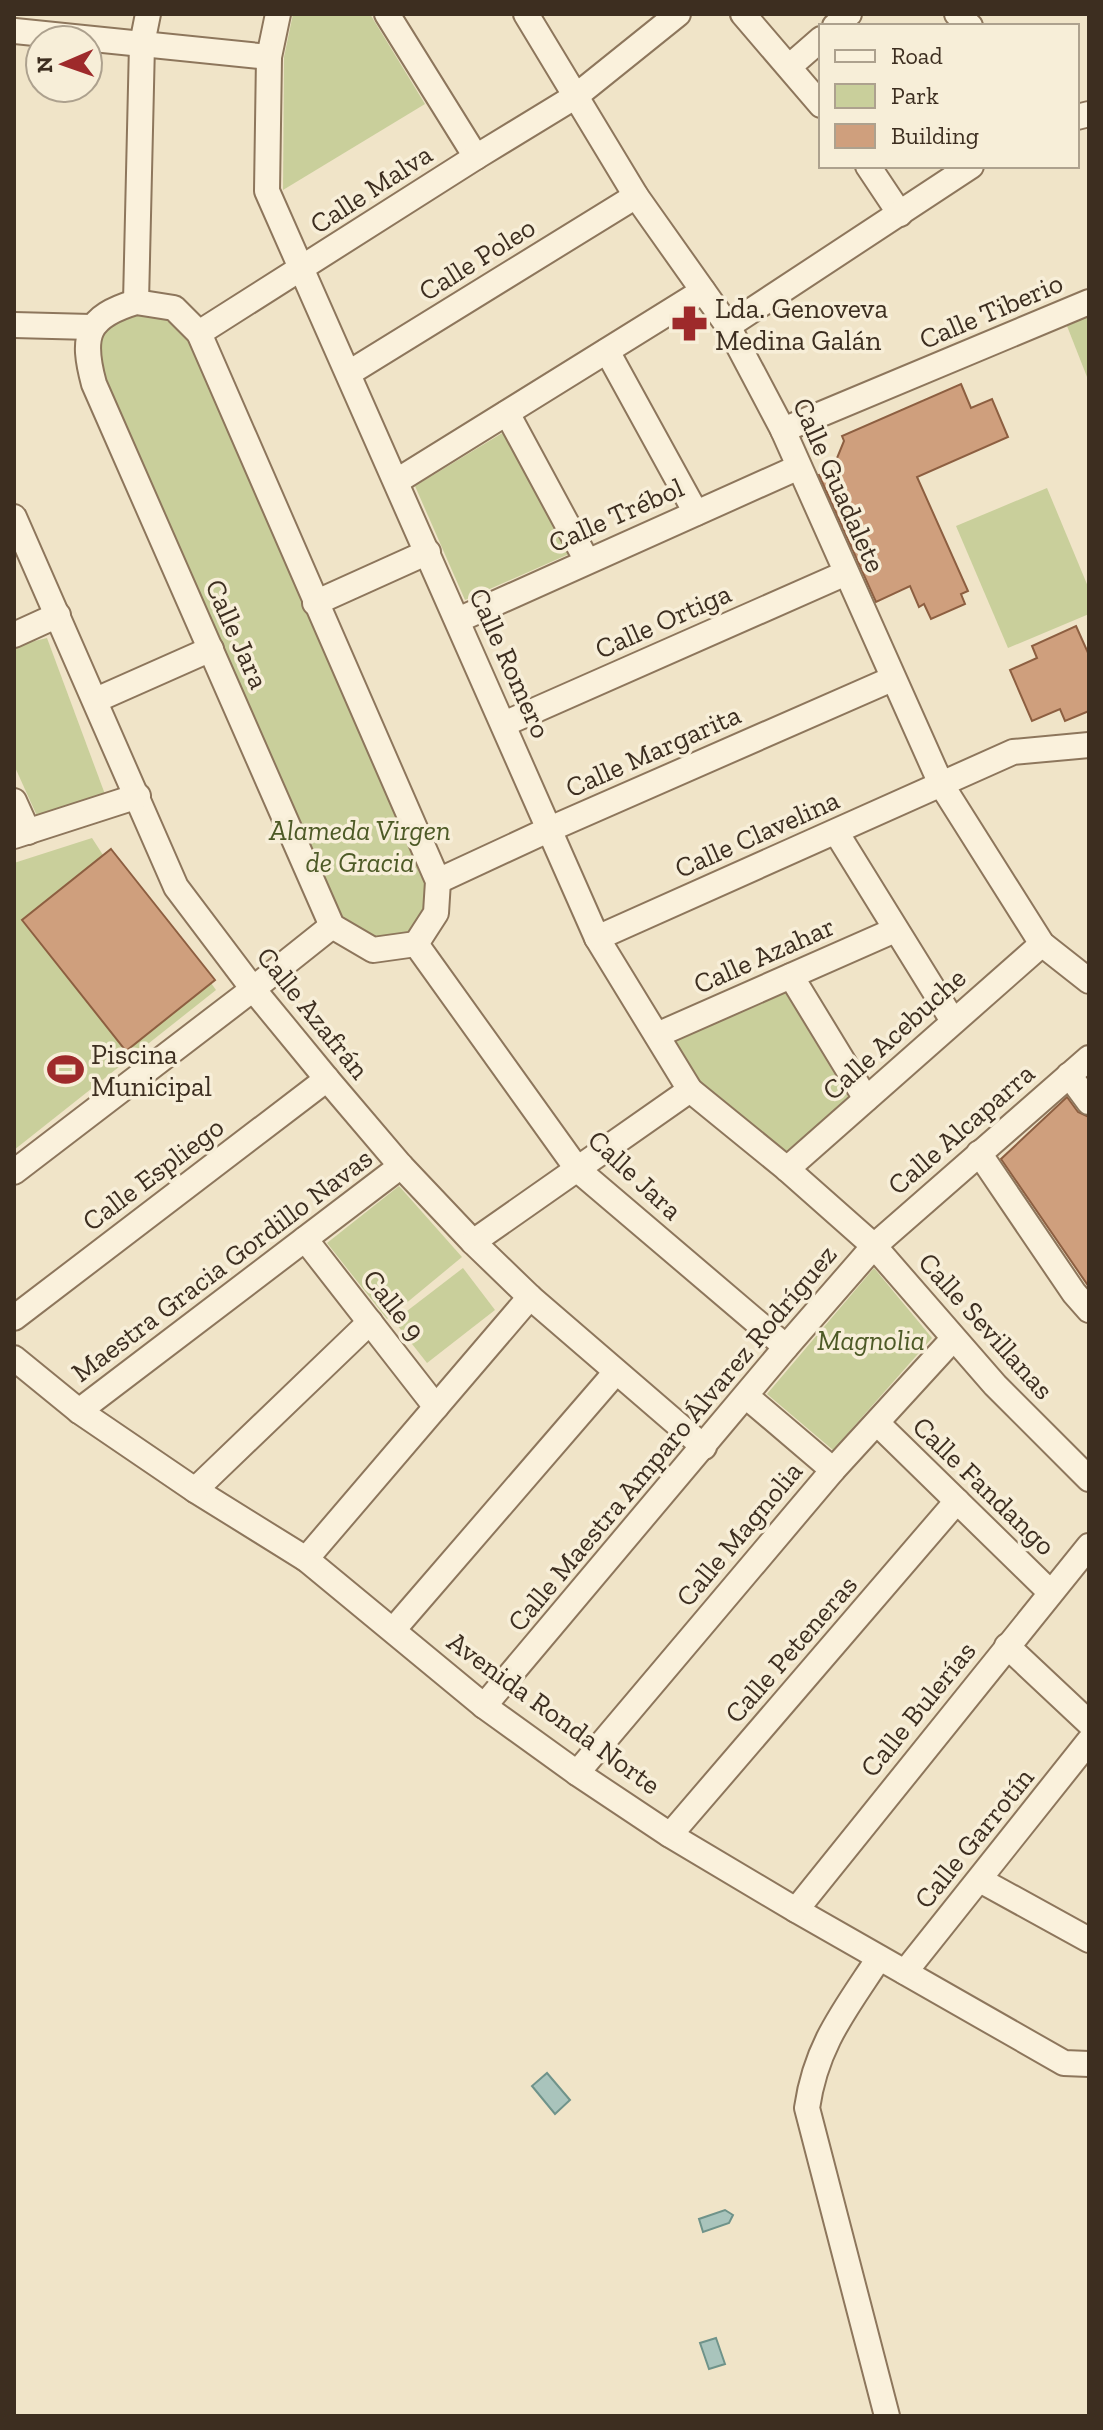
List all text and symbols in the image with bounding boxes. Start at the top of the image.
north arrow [24,24,104,104]
legend [819,24,1079,168]
text: Road [891,41,943,70]
text: N [31,56,58,74]
text: Park [891,81,939,110]
text: Building [891,121,979,150]
street label: Calle Malva [304,137,439,241]
street label: Calle Poleo [413,210,541,308]
street label: Calle Tiberio [914,266,1068,356]
place label: Lda. Genoveva Medina Galán [715,292,889,357]
pharmacy icon: Lda. Genoveva Medina Galán [670,305,708,343]
street label: Calle Guadalete [786,393,892,577]
street label: Calle Trébol [543,471,689,559]
street label: Calle Jara [198,574,276,694]
street label: Calle Ortiga [590,576,737,666]
street label: Calle Romero [462,583,558,743]
street label: Calle Margarita [560,697,746,804]
street label: Calle Clavelina [670,783,845,885]
park label: Alameda Virgen de Gracia [268,814,451,879]
street label: Calle Azahar [688,909,840,1001]
street label: Calle Azafrán [250,940,376,1086]
street label: Calle Acebuche [816,961,972,1107]
place label: Piscina Municipal [91,1038,212,1103]
sports icon: Piscina Municipal [46,1051,84,1089]
street label: Calle Alcaparra [881,1056,1041,1202]
street label: Calle Espliego [76,1110,230,1238]
street label: Calle Jara [581,1123,689,1227]
street label: Maestra Gracia Gordillo Navas [65,1141,379,1389]
street label: Calle Maestra Amparo Álvarez Rodríguez [501,1238,843,1638]
street label: Calle Sevillanas [912,1246,1060,1406]
street label: Calle 9 [356,1263,432,1347]
park label: Magnolia [817,1324,925,1357]
street label: Calle Fandango [906,1410,1062,1562]
street label: Calle Magnolia [669,1455,809,1613]
street label: Calle Peteneras [718,1568,864,1730]
street label: Avenida Ronda Norte [441,1625,667,1801]
street label: Calle Bulerías [853,1635,983,1783]
street label: Calle Garrotín [907,1761,1041,1915]

